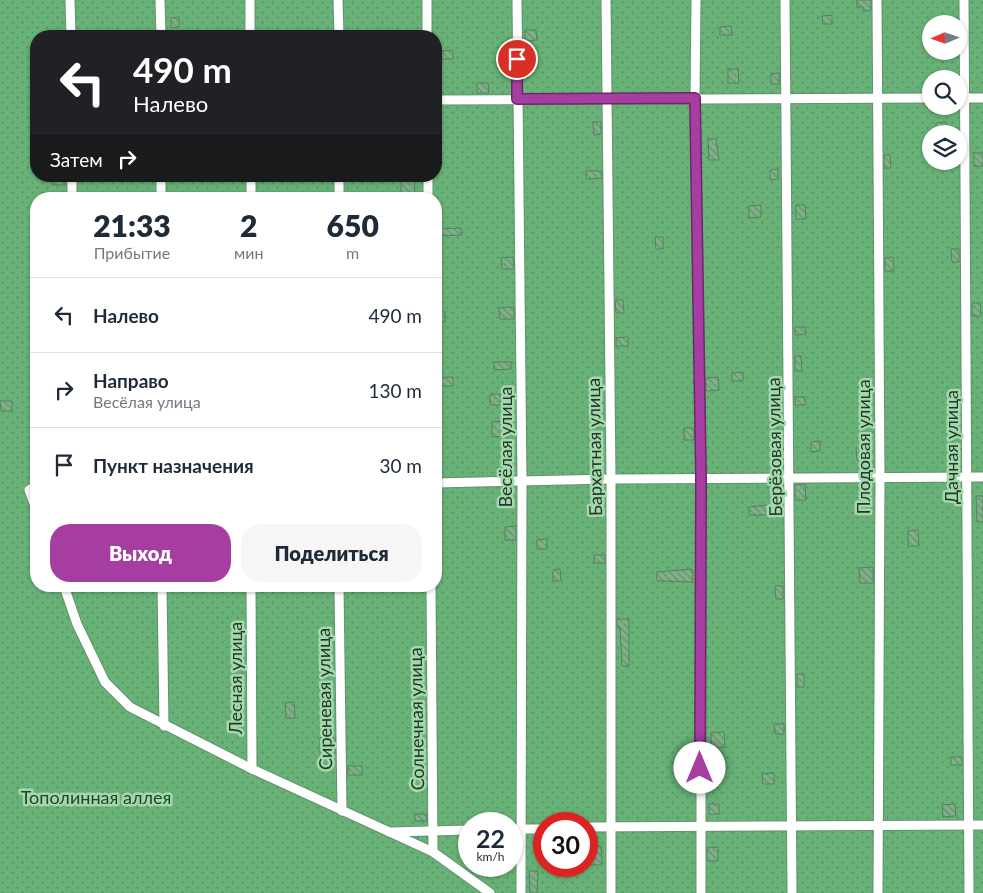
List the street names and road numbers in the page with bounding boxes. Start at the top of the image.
street label: Берёзовая улица [762,377,786,517]
street label: Бархатная улица [582,378,606,516]
street label: Плодовая улица [852,379,874,515]
street label: Весёлая улица [494,386,516,508]
street label: Дачная улица [940,390,962,504]
street label: Лесная улица [224,622,246,735]
street label: Сиреневая улица [312,628,336,770]
street label: Солнечная улица [404,647,428,791]

